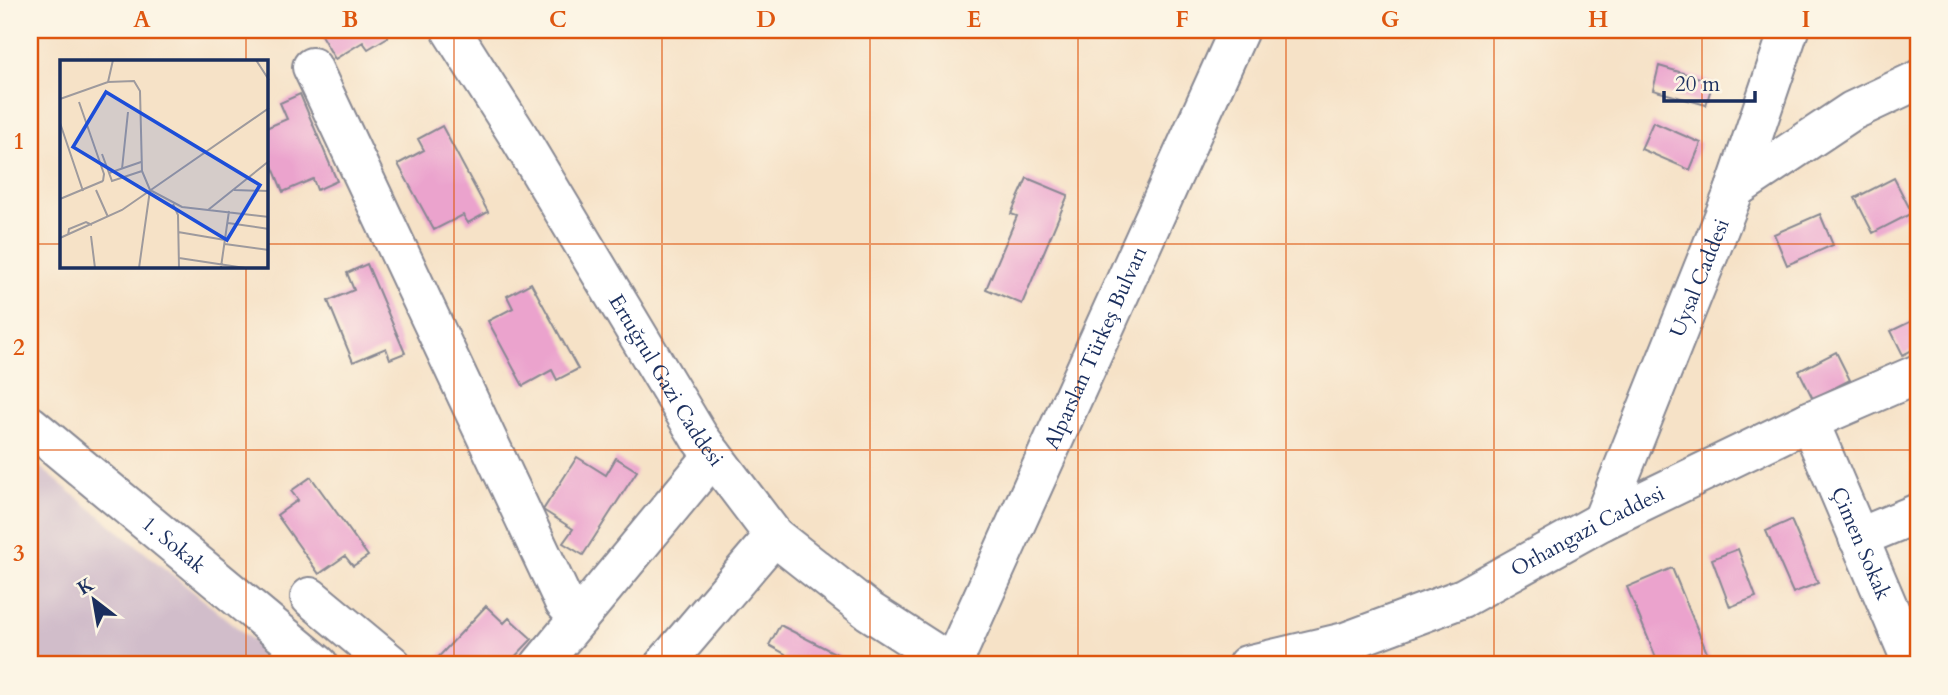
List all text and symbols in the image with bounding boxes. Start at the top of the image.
text: A [133,4,151,35]
text: B [342,4,358,35]
text: C [549,4,567,35]
text: D [756,4,776,35]
text: E [967,4,981,35]
text: F [1175,4,1189,35]
text: G [1381,4,1400,35]
text: H [1588,4,1608,35]
text: I [1802,4,1810,35]
inset map [60,60,268,268]
scale bar [1664,60,1756,104]
text: 20 m [1675,70,1720,99]
text: 1 [13,126,25,157]
street label: Uysal Caddesi [1663,214,1737,342]
street label: Alparslan Türkeş Bulvarı [1037,242,1154,454]
street label: Ertuğrul Gazi Caddesi [602,289,730,472]
text: 2 [13,332,25,363]
street label: Orhangazi Caddesi [1505,479,1669,584]
street label: Çimen Sokak [1824,483,1898,605]
street label: 1. Sokak [135,510,212,581]
text: 3 [13,538,25,569]
north arrow [60,566,130,636]
text: K [72,571,100,601]

